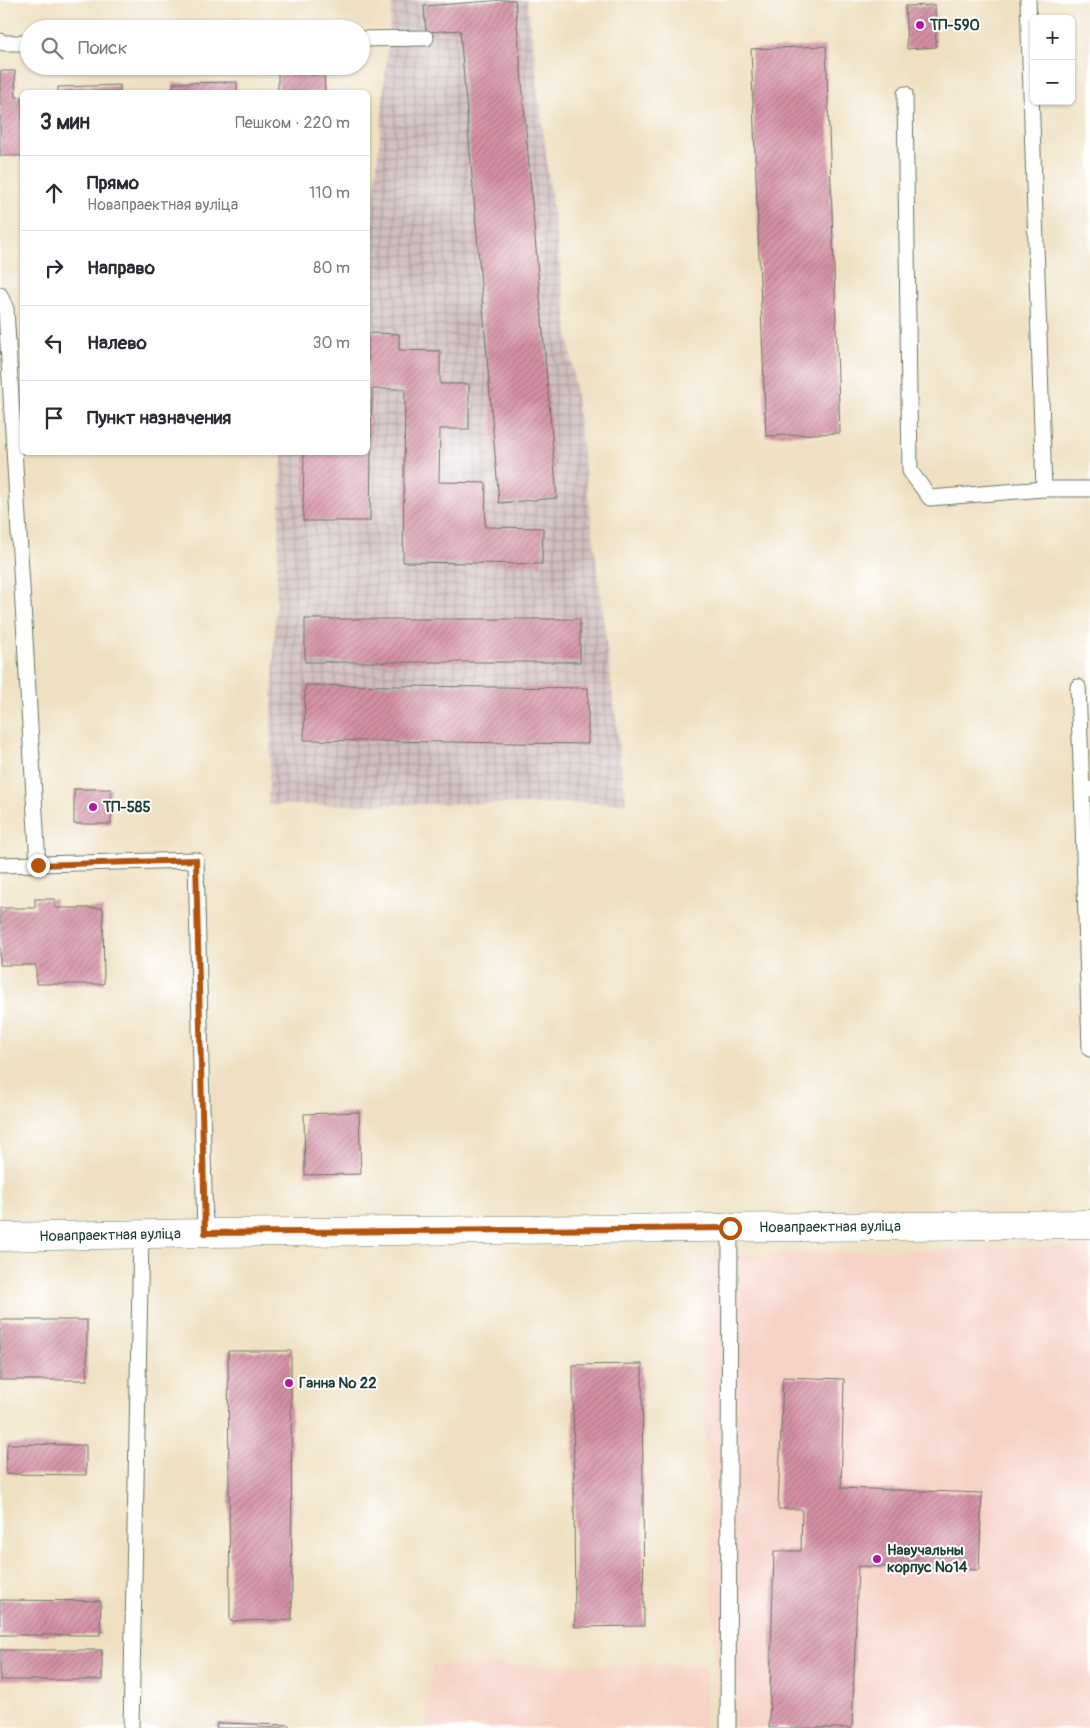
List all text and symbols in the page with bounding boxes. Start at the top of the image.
map controls [1030,15,1075,105]
button: + [1030,15,1075,60]
place label: ТП-590 [929,16,980,35]
marker: ТП-590 [914,19,926,31]
search box [20,20,370,75]
icon: search [38,34,66,62]
text: Поиск [78,36,128,60]
button: − [1030,60,1075,105]
text: 3 мин [40,109,90,136]
text: Пешком · 220 m [235,113,350,133]
text: Прямо [87,171,139,195]
icon: ahead [40,179,68,207]
text: 110 m [309,183,350,203]
text: Новапраектная вуліца [87,195,238,215]
icon: right [40,254,68,282]
text: Направо [87,256,155,280]
text: 80 m [313,258,350,278]
icon: left [40,329,68,357]
text: Налево [87,331,147,355]
text: 30 m [312,333,350,353]
icon: arrive [40,404,68,432]
text: Пункт назначения [87,406,231,430]
place label: ТП-585 [102,798,151,817]
marker: ТП-585 [87,801,99,813]
route end [27,854,50,877]
street label: Новапраектная вуліца [759,1216,901,1237]
route start [719,1217,742,1240]
street label: Новапраектная вуліца [39,1224,181,1246]
place label: Ганна № 22 [299,1374,377,1393]
marker: Ганна № 22 [283,1377,295,1389]
place label: Навучальны корпус №14 [887,1541,968,1577]
marker: Навучальны корпус №14 [871,1553,883,1565]

